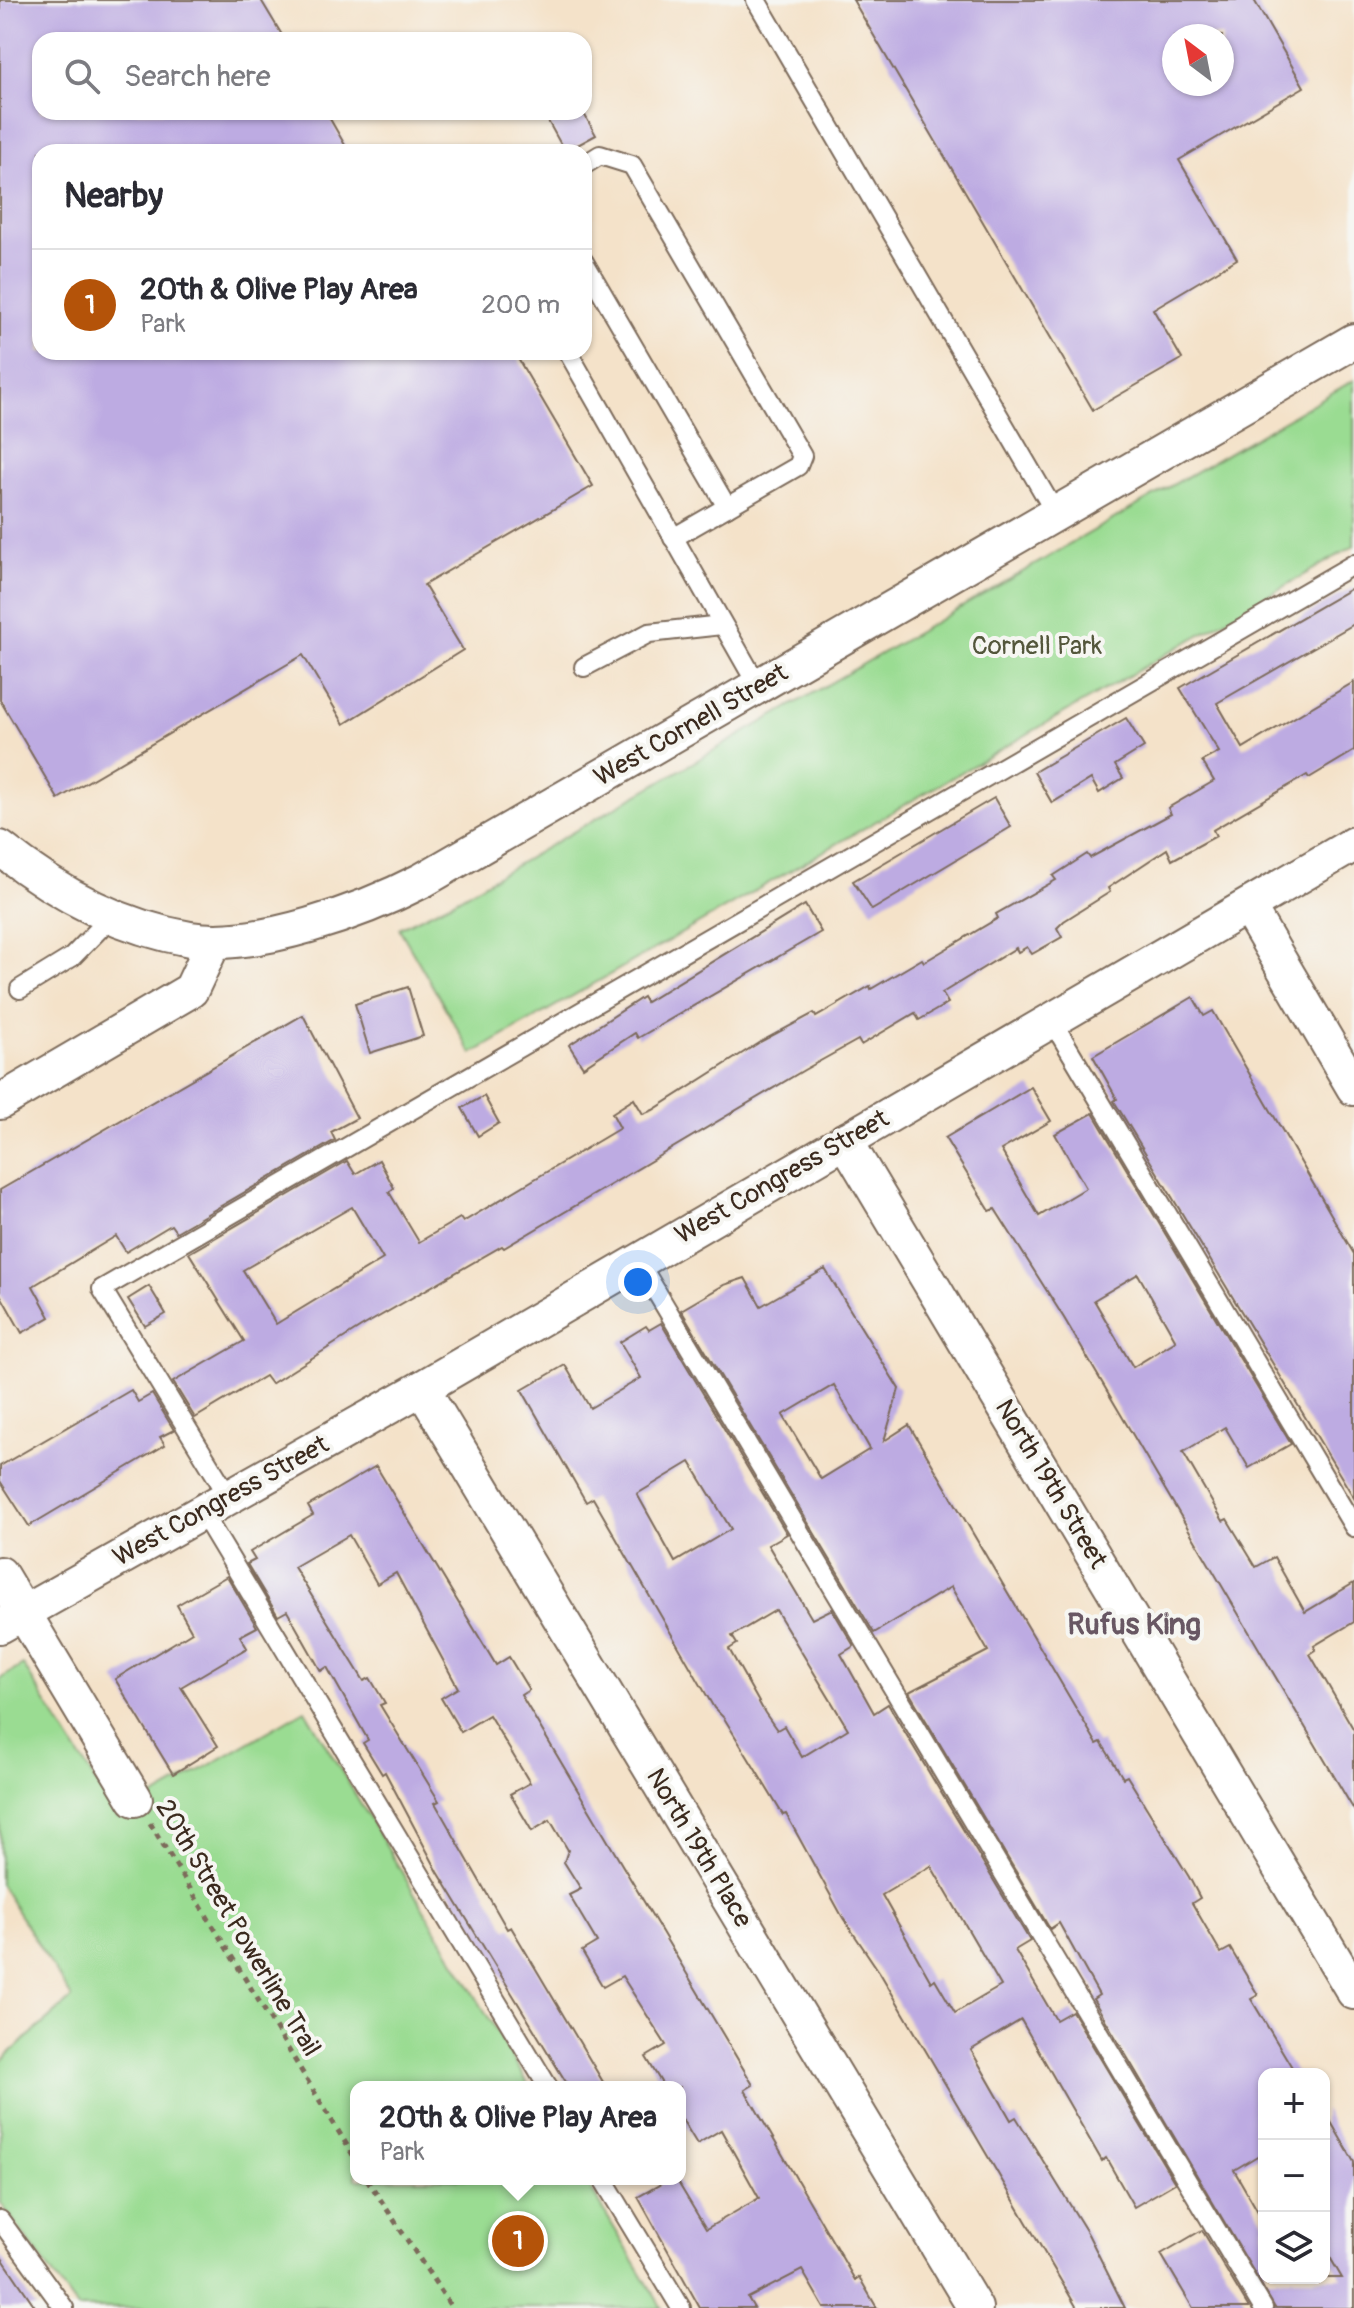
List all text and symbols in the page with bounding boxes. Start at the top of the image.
north arrow [1162,24,1234,96]
search box [32,32,592,120]
icon: search [60,54,104,98]
text: Search here [124,58,271,95]
text: Nearby [64,175,163,218]
text: 20th & Olive Play Area [140,271,418,308]
text: 1 [85,289,95,321]
text: 200 m [481,289,560,321]
text: Park [140,308,186,340]
park label: Cornell Park [972,630,1102,662]
street label: West Cornell Street [589,656,794,793]
street label: West Congress Street [670,1103,895,1251]
your location [618,1262,658,1302]
street label: North 19th Street [988,1394,1114,1575]
street label: West Congress Street [108,1428,335,1573]
district label: Rufus King [1067,1606,1201,1643]
street label: North 19th Place [639,1763,759,1933]
street label: 20th Street Powerline Trail [149,1794,327,2062]
map controls [1258,2068,1330,2284]
button: + [1258,2068,1330,2140]
popup [350,2081,686,2185]
text: 20th & Olive Play Area [379,2099,657,2136]
text: Park [379,2136,425,2168]
button: − [1258,2140,1330,2212]
pin: 1 [492,2211,544,2271]
button: layers [1258,2212,1330,2284]

